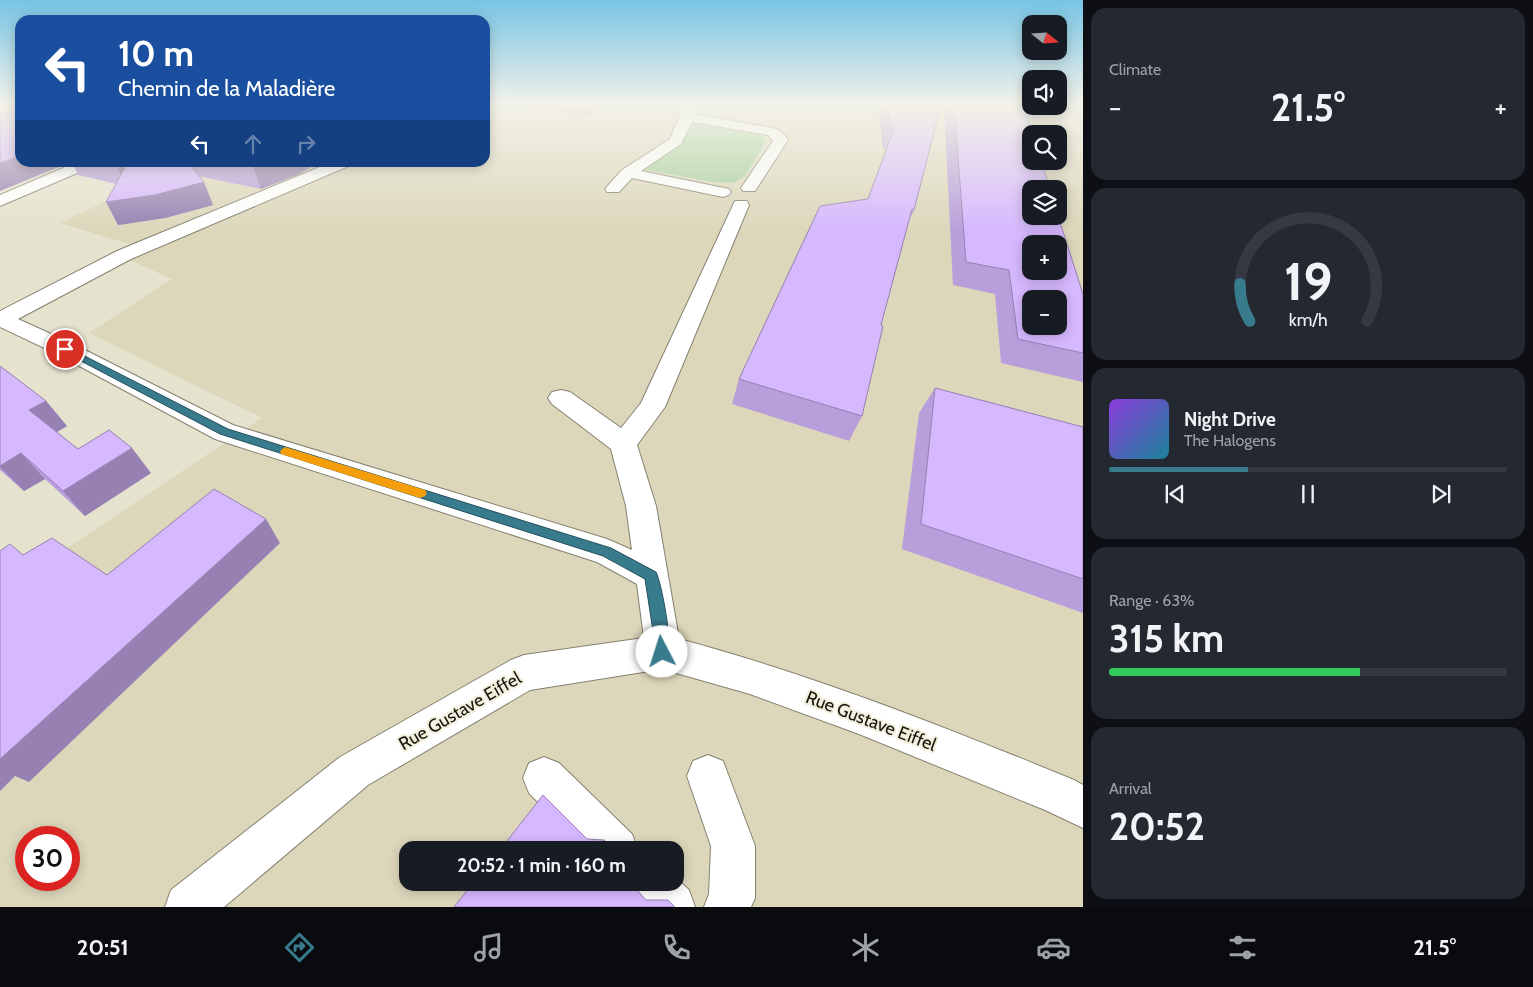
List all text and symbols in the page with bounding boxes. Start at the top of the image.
north arrow [1022,15,1068,60]
map controls [1022,15,1067,335]
text: 10 m [118,32,194,75]
icon: left [35,35,100,100]
text: Climate [1109,60,1161,79]
button: sound [1022,70,1067,115]
text: Chemin de la Maladière [118,75,335,102]
text: 21.5° [1271,84,1345,131]
text: − [1109,90,1121,124]
text: + [1495,90,1507,124]
button: search [1022,125,1067,170]
icon: left [186,130,214,158]
icon: ahead [239,130,267,158]
icon: right [292,130,320,158]
button: layers [1022,180,1067,225]
button: + [1022,235,1067,280]
text: 19 [1284,250,1332,313]
button: − [1022,290,1067,335]
text: km/h [1288,309,1328,330]
pin [44,328,86,370]
icon: arrive [51,335,79,363]
text: Night Drive [1184,408,1276,431]
text: The Halogens [1184,431,1276,450]
icon: previous [1161,480,1189,508]
icon: pause [1294,480,1322,508]
icon: next [1427,480,1455,508]
text: Range · 63% [1109,591,1195,610]
text: 315 km [1109,615,1224,662]
position arrow [635,625,687,677]
street label: Rue Gustave Eiffel [395,667,526,755]
street label: Rue Gustave Eiffel [803,686,940,756]
text: Arrival [1109,779,1152,798]
text: 20:52 [1109,803,1205,850]
speed limit sign: 30 [15,826,80,891]
text: 20:52 · 1 min · 160 m [457,854,626,877]
icon: directions [282,930,317,965]
icon: music [471,930,506,965]
icon: phone [659,930,694,965]
icon: climate [848,930,883,965]
icon: car [1036,930,1071,965]
icon: filters [1225,930,1260,965]
text: 20:51 [77,934,129,961]
text: 21.5° [1413,934,1456,961]

